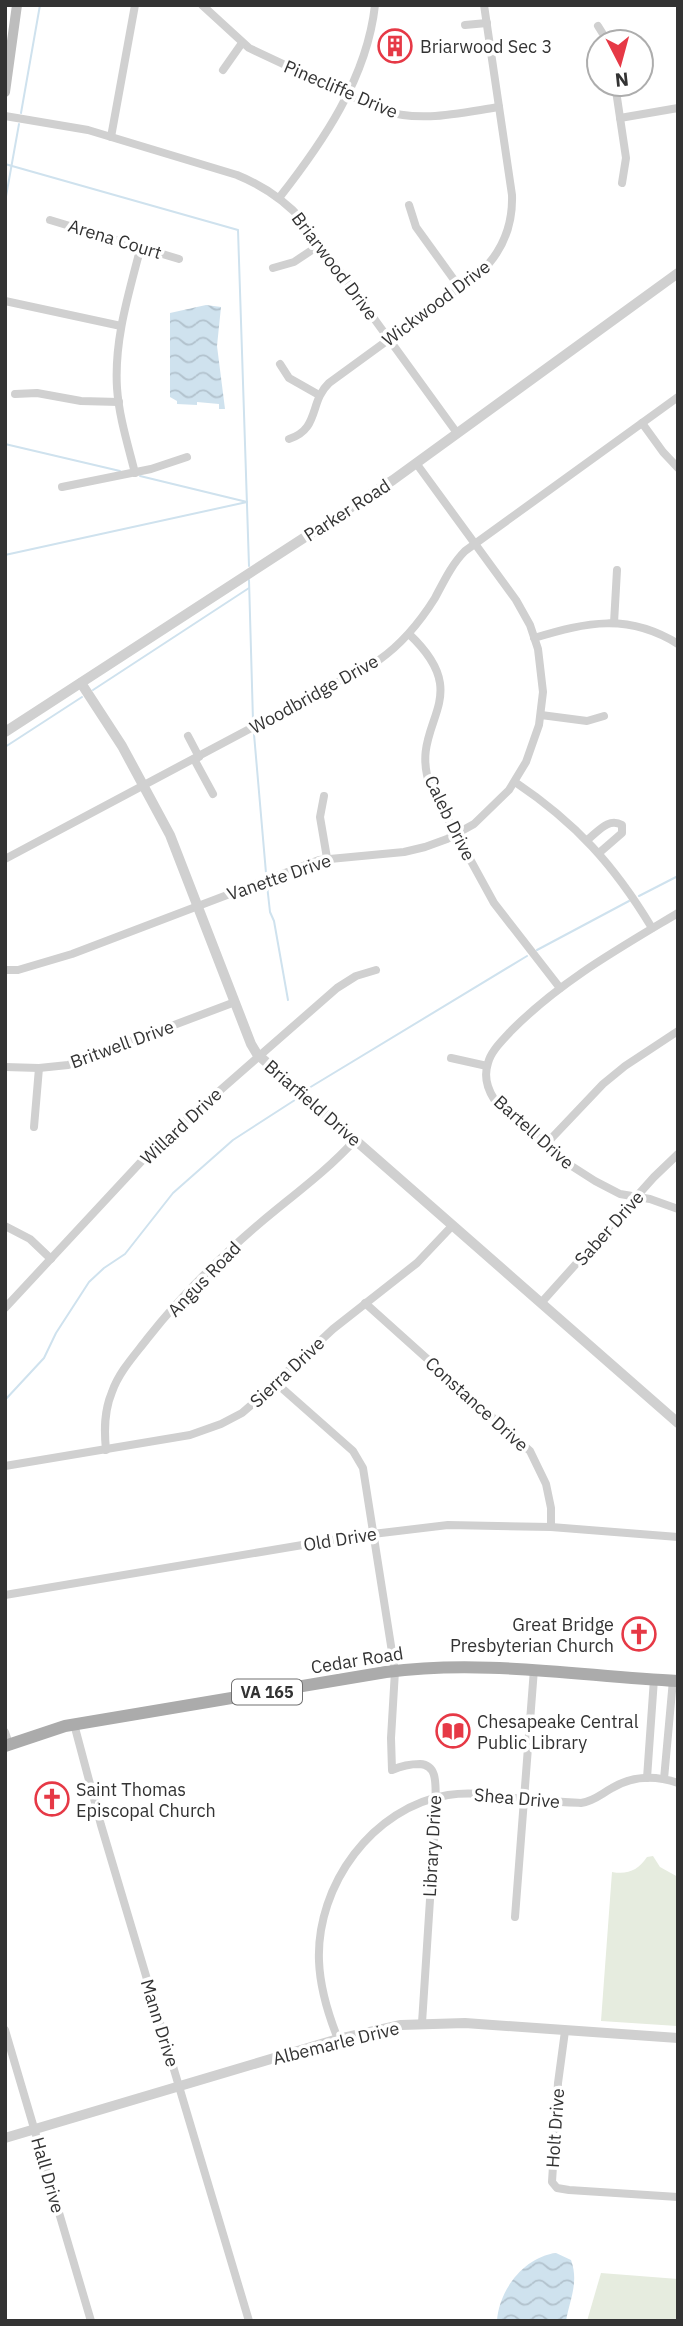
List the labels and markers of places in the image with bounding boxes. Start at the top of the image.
building icon: Briarwood Sec 3 [376,27,414,65]
place label: Briarwood Sec 3 [420,35,552,58]
place label: Great Bridge Presbyterian Church [450,1613,614,1657]
church icon: Great Bridge Presbyterian Church [620,1615,658,1653]
place label: Chesapeake Central Public Library [477,1710,639,1754]
library icon: Chesapeake Central Public Library [434,1712,472,1750]
place label: Saint Thomas Episcopal Church [76,1778,216,1822]
church icon: Saint Thomas Episcopal Church [33,1780,71,1818]

